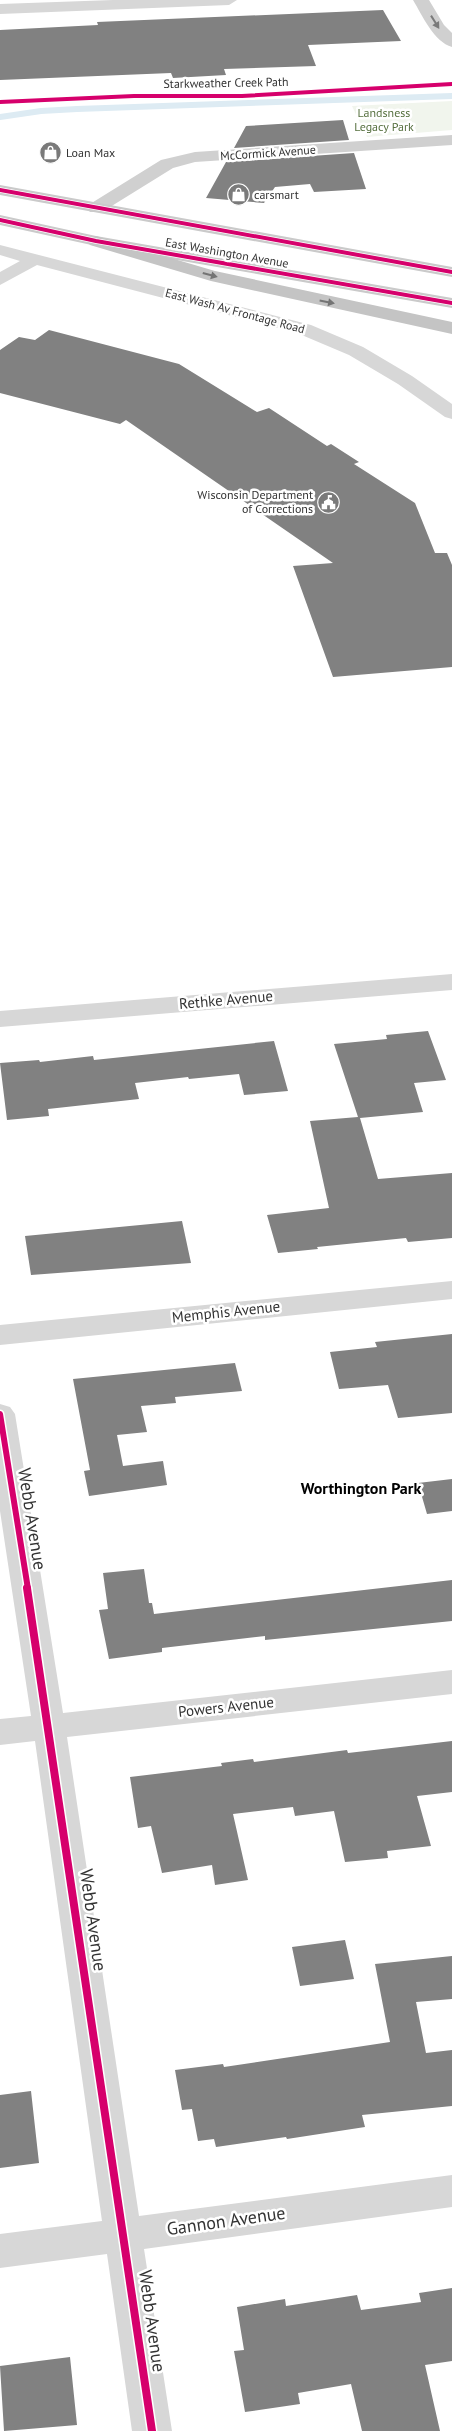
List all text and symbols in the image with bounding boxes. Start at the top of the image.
one-way arrow [430,16,440,29]
street label: Starkweather Creek Path [163,74,289,91]
park label: Landsness Legacy Park [354,105,414,134]
shop icon: Loan Max [38,141,62,165]
street label: McCormick Avenue [220,142,316,163]
place label: Loan Max [66,145,115,160]
shop icon: carsmart [226,183,250,207]
place label: carsmart [254,187,299,202]
street label: East Washington Avenue [164,234,290,271]
one-way arrow [202,271,217,279]
street label: East Wash Av Frontage Road [164,285,307,336]
one-way arrow [319,298,335,306]
place label: Wisconsin Department of Corrections [197,487,313,516]
public building icon: Wisconsin Department of Corrections [317,490,341,514]
street label: Rethke Avenue [178,986,274,1013]
street label: Memphis Avenue [171,1296,281,1327]
street label: Webb Avenue [13,1466,52,1572]
district label: Worthington Park [301,1478,421,1498]
street label: Powers Avenue [177,1692,275,1721]
street label: Webb Avenue [75,1867,112,1973]
street label: Gannon Avenue [165,2201,287,2240]
street label: Webb Avenue [134,2268,171,2374]

